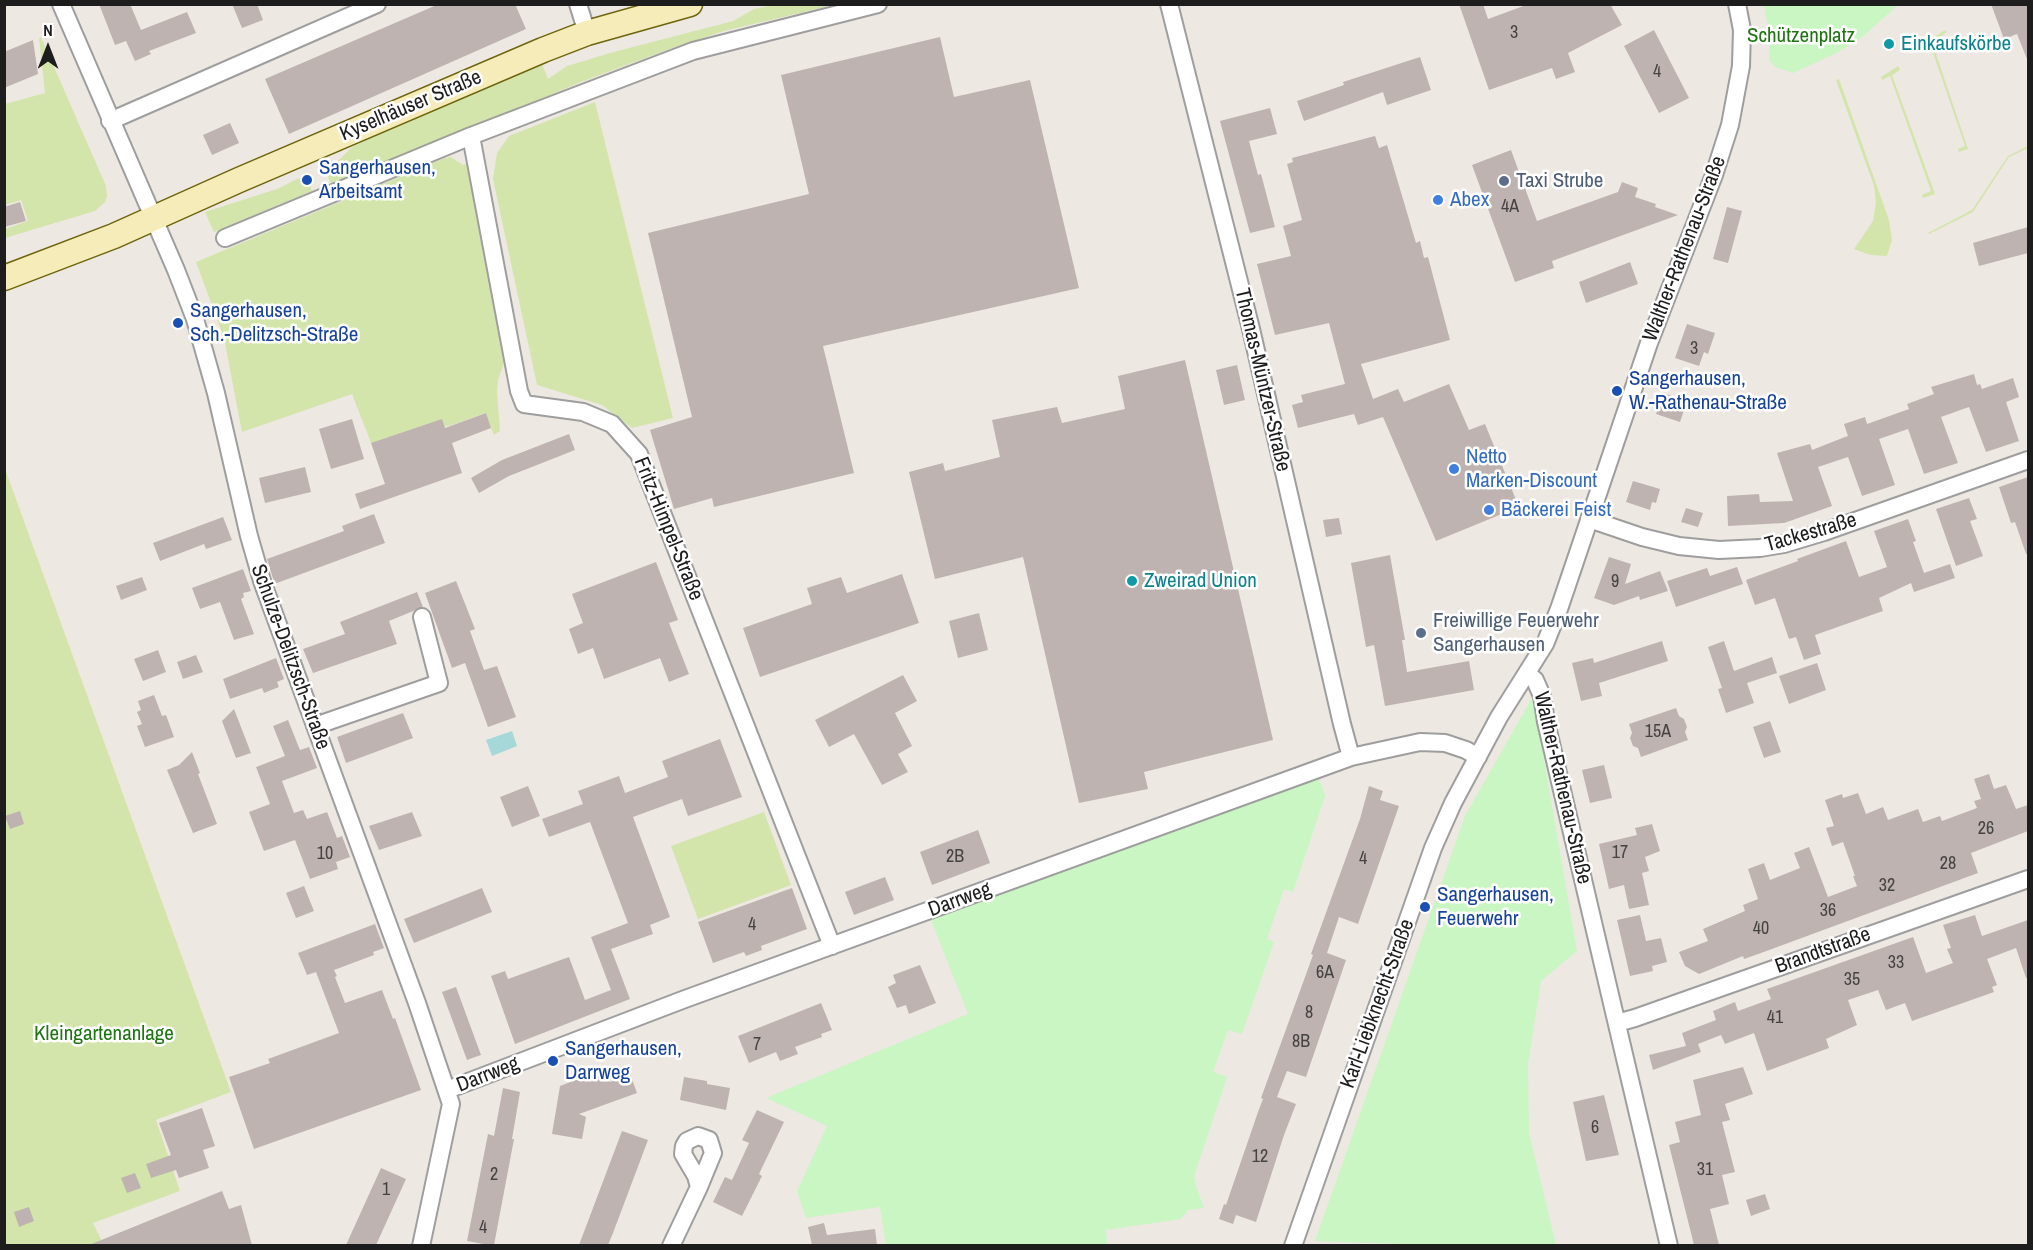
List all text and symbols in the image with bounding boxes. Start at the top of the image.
north arrow [18,18,78,78]
text: N [43,19,53,41]
house number: 3 [1510,22,1518,44]
park label: Schützenplatz [1747,23,1855,49]
place label: Einkaufskörbe [1901,31,2011,57]
marker: Einkaufskörbe [1882,37,1896,51]
house number: 4 [1653,61,1661,83]
street label: Kyselhäuser Straße [336,65,486,147]
street label: Walther-Rathenau-Straße [1638,153,1732,345]
place label: Sangerhausen, Arbeitsamt [319,155,436,205]
place label: Taxi Strube [1516,168,1603,194]
marker: Sangerhausen, Arbeitsamt [300,173,314,187]
marker: Taxi Strube [1497,174,1511,188]
place label: Abex [1450,187,1489,213]
marker: Abex [1431,193,1445,207]
house number: 4A [1501,196,1519,218]
street label: Thomas-Müntzer-Straße [1229,286,1295,474]
place label: Sangerhausen, Sch.-Delitzsch-Straße [190,298,358,348]
marker: Sangerhausen, Sch.-Delitzsch-Straße [171,316,185,330]
house number: 3 [1690,338,1698,360]
place label: Sangerhausen, W.-Rathenau-Straße [1629,366,1787,416]
marker: Sangerhausen, W.-Rathenau-Straße [1610,384,1624,398]
place label: Netto Marken-Discount [1466,444,1597,494]
street label: Fritz-Himpel-Straße [628,454,708,604]
marker: Netto Marken-Discount [1447,462,1461,476]
place label: Bäckerei Feist [1501,497,1611,523]
marker: Bäckerei Feist [1482,503,1496,517]
street label: Tackestraße [1762,508,1860,558]
street label: Schulze-Delitzsch-Straße [245,561,335,753]
place label: Zweirad Union [1144,568,1257,594]
house number: 9 [1611,571,1619,593]
marker: Zweirad Union [1125,574,1139,588]
place label: Freiwillige Feuerwehr Sangerhausen [1433,608,1599,658]
marker: Freiwillige Feuerwehr Sangerhausen [1414,626,1428,640]
street label: Walther-Rathenau-Straße [1528,689,1596,887]
house number: 15A [1645,721,1671,743]
house number: 26 [1978,818,1994,840]
house number: 17 [1612,842,1628,864]
house number: 10 [317,843,333,865]
house number: 2B [946,846,964,868]
house number: 4 [1359,848,1367,870]
house number: 28 [1940,853,1956,875]
house number: 32 [1879,875,1895,897]
street label: Darrweg [925,877,995,923]
place label: Sangerhausen, Feuerwehr [1437,882,1554,932]
marker: Sangerhausen, Feuerwehr [1418,900,1432,914]
house number: 36 [1820,900,1836,922]
house number: 4 [748,914,756,936]
street label: Karl-Liebknecht-Straße [1336,916,1420,1092]
house number: 40 [1753,918,1769,940]
street label: Brandtstraße [1772,922,1874,980]
house number: 33 [1888,952,1904,974]
house number: 6A [1316,962,1334,984]
house number: 35 [1844,969,1860,991]
house number: 8 [1305,1002,1313,1024]
house number: 41 [1767,1007,1783,1029]
park label: Kleingartenanlage [34,1021,174,1047]
house number: 8B [1292,1031,1310,1053]
house number: 7 [753,1034,761,1056]
place label: Sangerhausen, Darrweg [565,1036,682,1086]
street label: Darrweg [453,1052,523,1098]
marker: Sangerhausen, Darrweg [546,1054,560,1068]
house number: 6 [1591,1117,1599,1139]
house number: 12 [1252,1146,1268,1168]
house number: 31 [1697,1159,1713,1181]
house number: 2 [490,1164,498,1186]
house number: 1 [382,1179,390,1201]
house number: 4 [479,1217,487,1239]

